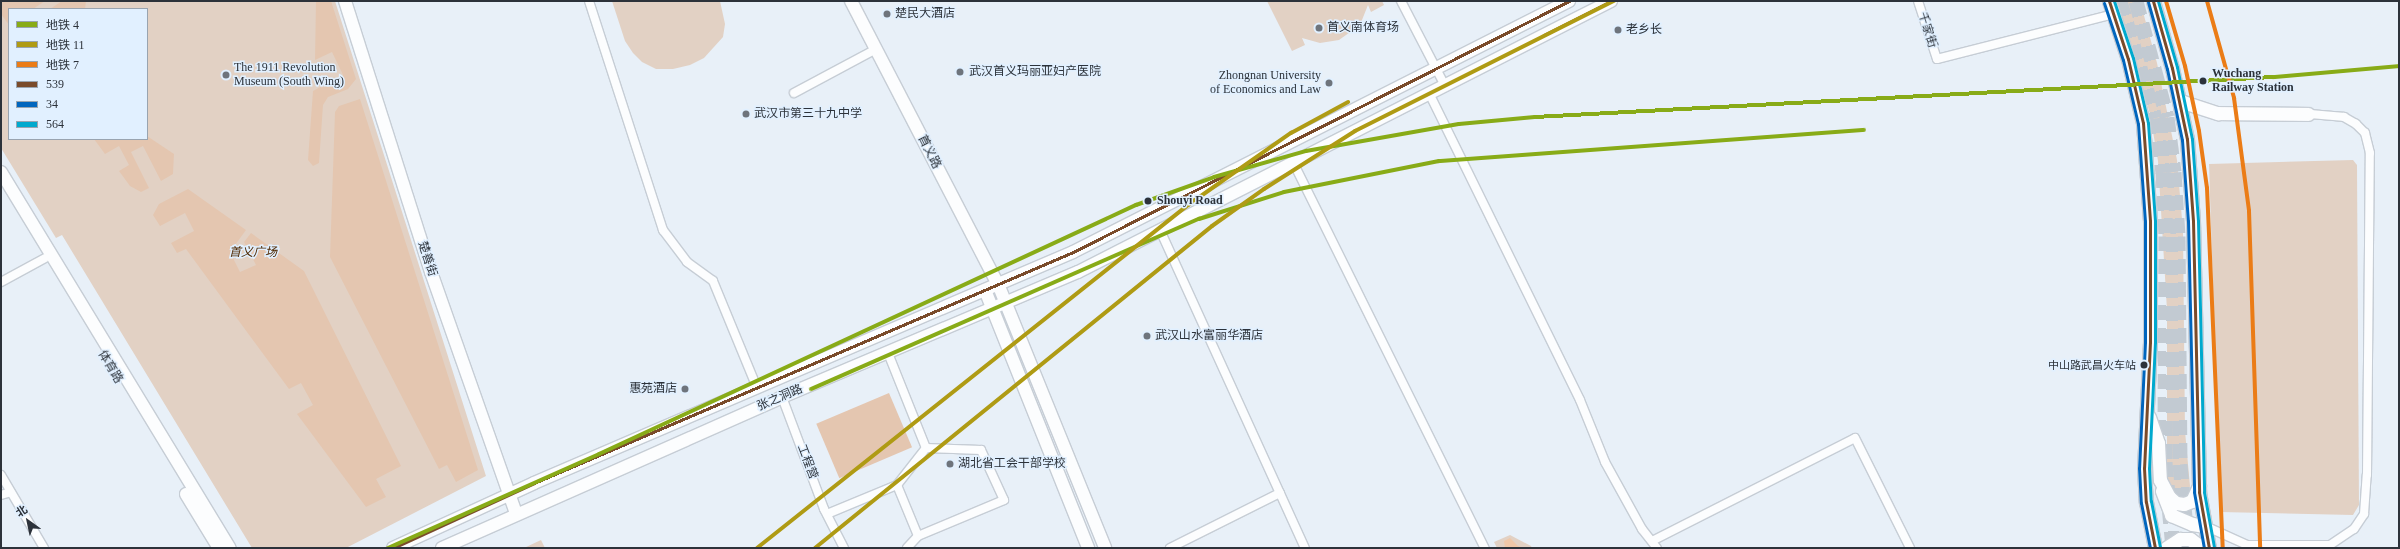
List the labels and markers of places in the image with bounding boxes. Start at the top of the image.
place label: 楚民大酒店 [895,7,955,21]
marker: 楚民大酒店 [882,9,892,19]
place label: 首义南体育场 [1327,21,1399,35]
marker: 首义南体育场 [1314,23,1324,33]
place label: 老乡长 [1626,23,1662,37]
marker: 老乡长 [1613,25,1623,35]
place label: The 1911 Revolution Museum (South Wing) [234,61,344,89]
place label: 武汉首义玛丽亚妇产医院 [969,65,1101,79]
marker: 武汉首义玛丽亚妇产医院 [954,66,966,78]
place label: Wuchang Railway Station [2212,67,2294,95]
place label: Zhongnan University of Economics and Law [1210,69,1321,97]
marker: The 1911 Revolution Museum (South Wing) [221,70,231,80]
marker: Wuchang Railway Station [2197,75,2209,87]
marker: Zhongnan University of Economics and Law [1324,78,1334,88]
place label: 武汉市第三十九中学 [754,107,862,121]
marker: 武汉市第三十九中学 [741,109,751,119]
place label: Shouyi Road [1157,194,1223,208]
marker: Shouyi Road [1142,195,1154,207]
place label: 武汉山水富丽华酒店 [1155,329,1263,343]
marker: 武汉山水富丽华酒店 [1142,331,1152,341]
place label: 中山路武昌火车站 [2048,358,2136,372]
marker: 中山路武昌火车站 [2139,360,2149,370]
place label: 惠苑酒店 [629,382,677,396]
marker: 惠苑酒店 [680,384,690,394]
place label: 湖北省工会干部学校 [958,457,1066,471]
marker: 湖北省工会干部学校 [945,459,955,469]

